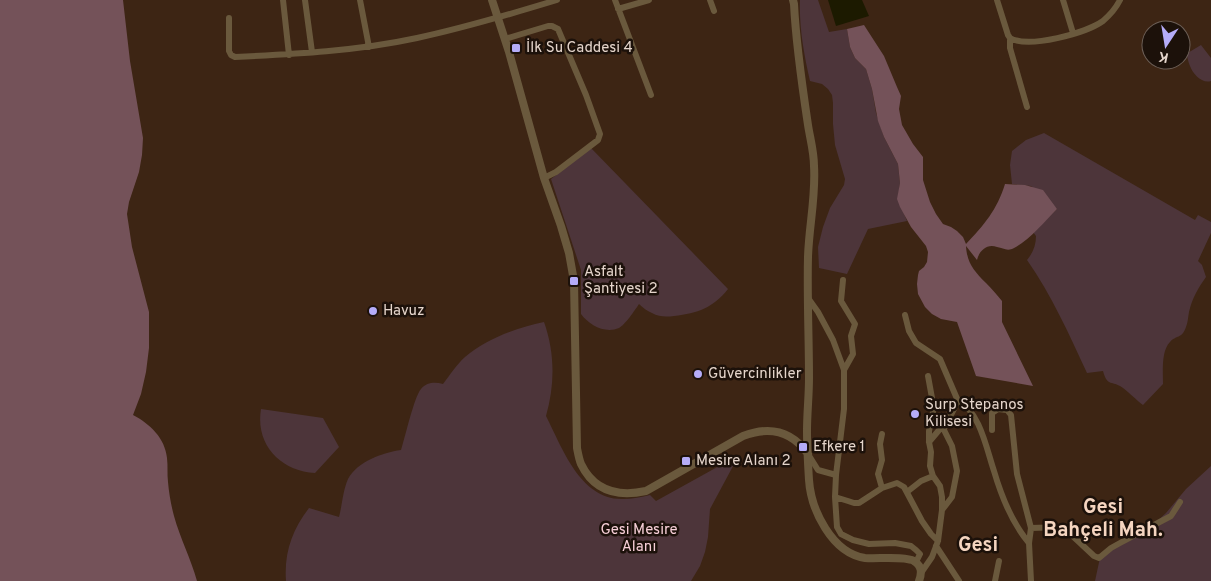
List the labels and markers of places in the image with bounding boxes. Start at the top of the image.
place label: İlk Su Caddesi 4 [526,38,633,58]
marker: İlk Su Caddesi 4 [510,42,522,54]
place label: Asfalt Şantiyesi 2 [584,263,658,299]
marker: Asfalt Şantiyesi 2 [568,275,580,287]
place label: Havuz [383,302,425,321]
marker: Havuz [367,305,379,317]
place label: Güvercinlikler [708,365,802,384]
marker: Güvercinlikler [692,368,704,380]
place label: Surp Stepanos Kilisesi [925,396,1024,432]
marker: Surp Stepanos Kilisesi [909,408,921,420]
place label: Efkere 1 [813,438,865,457]
marker: Efkere 1 [797,441,809,453]
place label: Mesire Alanı 2 [696,452,791,471]
marker: Mesire Alanı 2 [680,455,692,467]

